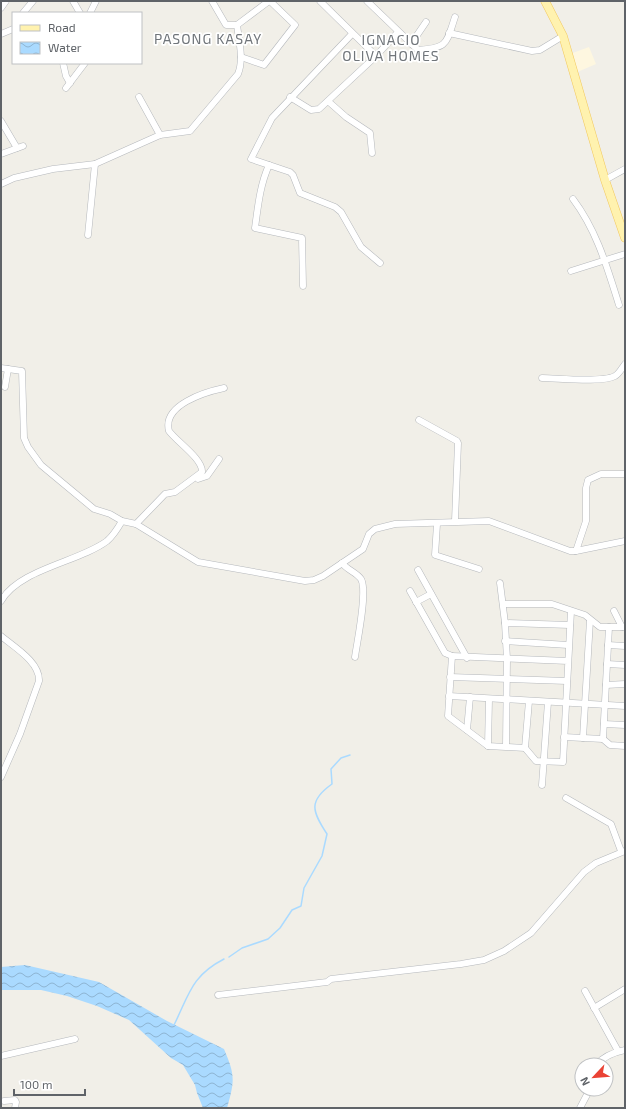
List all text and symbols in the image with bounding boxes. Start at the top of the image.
legend [12,12,142,64]
text: Road [48,20,76,34]
district label: PASONG KASAY [154,30,262,47]
district label: IGNACIO OLIVA HOMES [342,31,440,64]
text: Water [48,40,82,54]
north arrow [574,1057,614,1097]
scale bar [14,1071,85,1097]
text: N [577,1075,592,1088]
text: 100 m [20,1077,52,1091]

